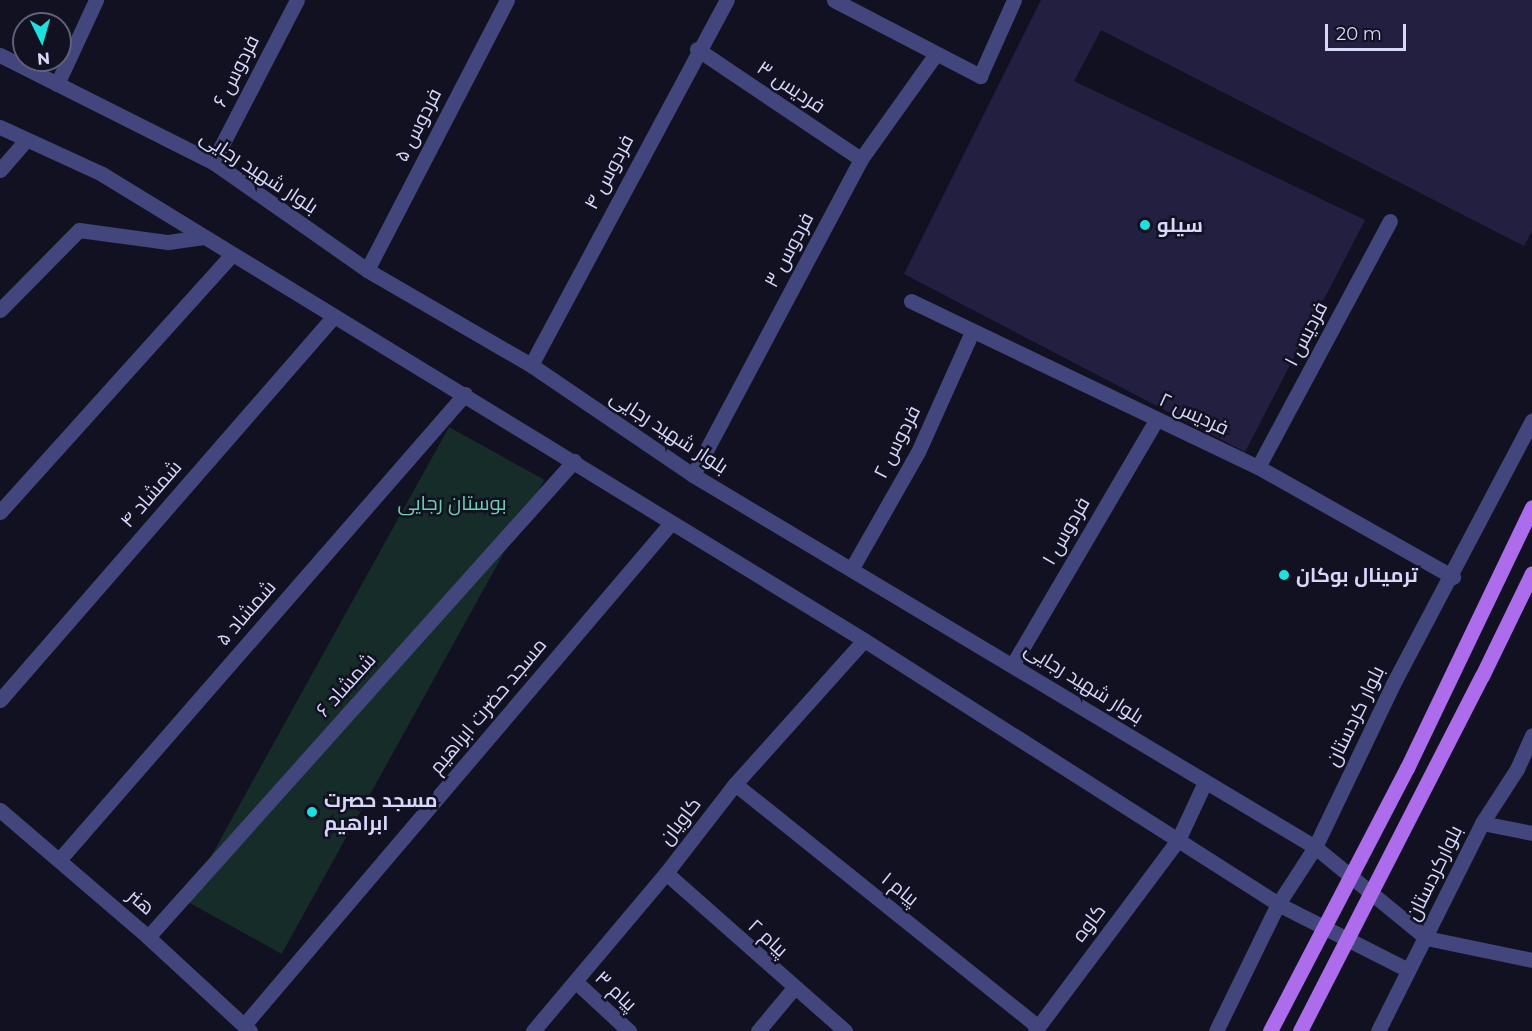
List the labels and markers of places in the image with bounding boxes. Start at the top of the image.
place label: سیلو [1157,213,1203,237]
marker: سیلو [1138,218,1152,232]
place label: ترمینال بوکان [1296,563,1418,587]
marker: ترمینال بوکان [1277,568,1291,582]
place label: مسجد حصرت ابراهیم [324,789,437,836]
marker: مسجد حصرت ابراهیم [305,805,319,819]

